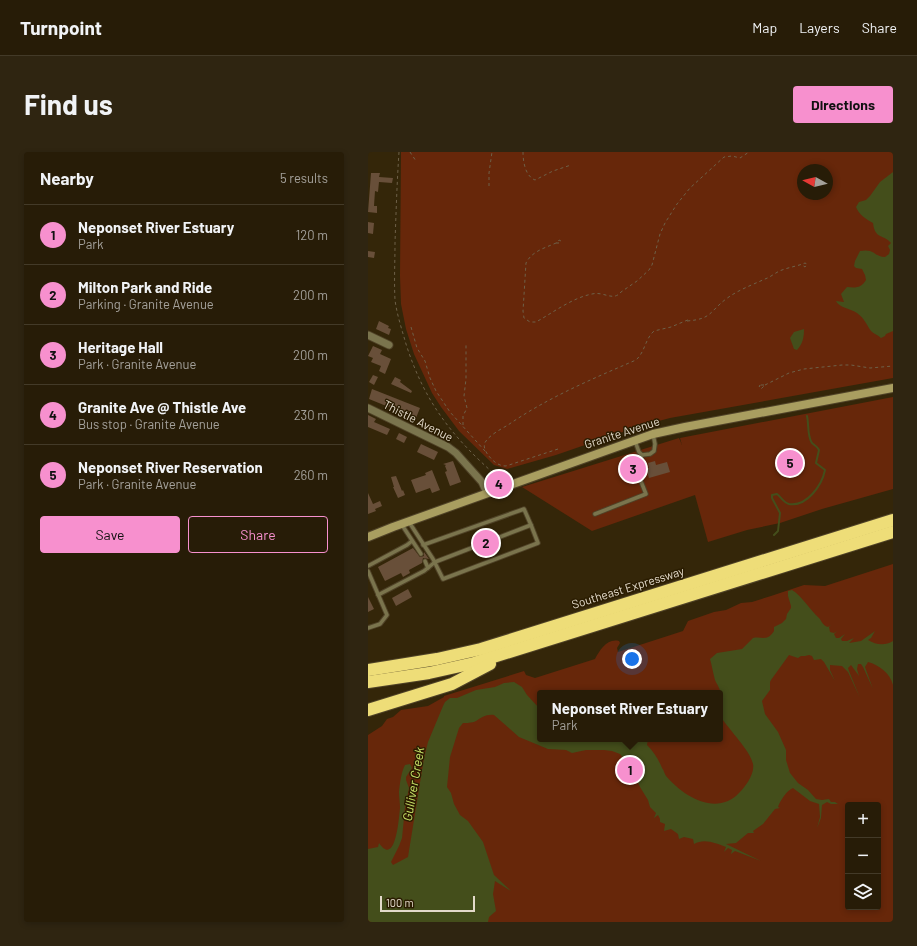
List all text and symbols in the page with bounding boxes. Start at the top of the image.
text: Turnpoint [20,16,102,39]
text: Map [752,19,777,36]
text: Layers [799,19,840,36]
text: Share [862,19,897,36]
button: Directions [793,86,893,123]
text: Find us [24,87,113,121]
north arrow [797,164,833,200]
text: Nearby [40,168,94,188]
text: 5 results [280,170,328,186]
text: Neponset River Estuary [78,218,234,236]
text: 1 [51,227,55,243]
text: 120 m [296,227,328,243]
text: Park [78,236,104,252]
text: Milton Park and Ride [78,278,212,296]
text: 2 [49,287,57,303]
text: 200 m [293,287,328,303]
text: Parking · Granite Avenue [78,296,214,312]
text: Heritage Hall [78,338,163,356]
text: 3 [49,347,57,363]
text: 200 m [293,347,328,363]
text: Park · Granite Avenue [78,356,197,372]
street label: Thistle Avenue [381,397,456,444]
text: Granite Ave @ Thistle Ave [78,398,246,416]
text: 4 [49,407,57,423]
text: 230 m [294,407,328,423]
street label: Granite Avenue [582,413,661,451]
text: Bus stop · Granite Avenue [78,416,220,432]
pin: 5 [777,448,803,478]
pin: 3 [620,454,646,484]
text: Neponset River Reservation [78,458,263,476]
text: 5 [49,467,57,483]
text: 260 m [294,467,328,483]
pin: 4 [486,469,512,499]
text: Park · Granite Avenue [78,476,197,492]
button: Save [40,516,180,553]
button: Share [188,516,328,553]
pin: 2 [473,528,499,558]
street label: Southeast Expressway [570,563,686,611]
your location [622,649,642,669]
popup [537,690,723,742]
text: Neponset River Estuary [552,699,708,717]
text: Park [552,717,577,733]
water label: Gulliver Creek [399,745,428,822]
pin: 1 [617,755,643,785]
map controls [845,802,881,910]
button: + [845,802,881,838]
button: − [845,838,881,874]
button: layers [845,874,881,910]
scale bar [380,894,475,913]
text: 100 m [386,896,414,909]

